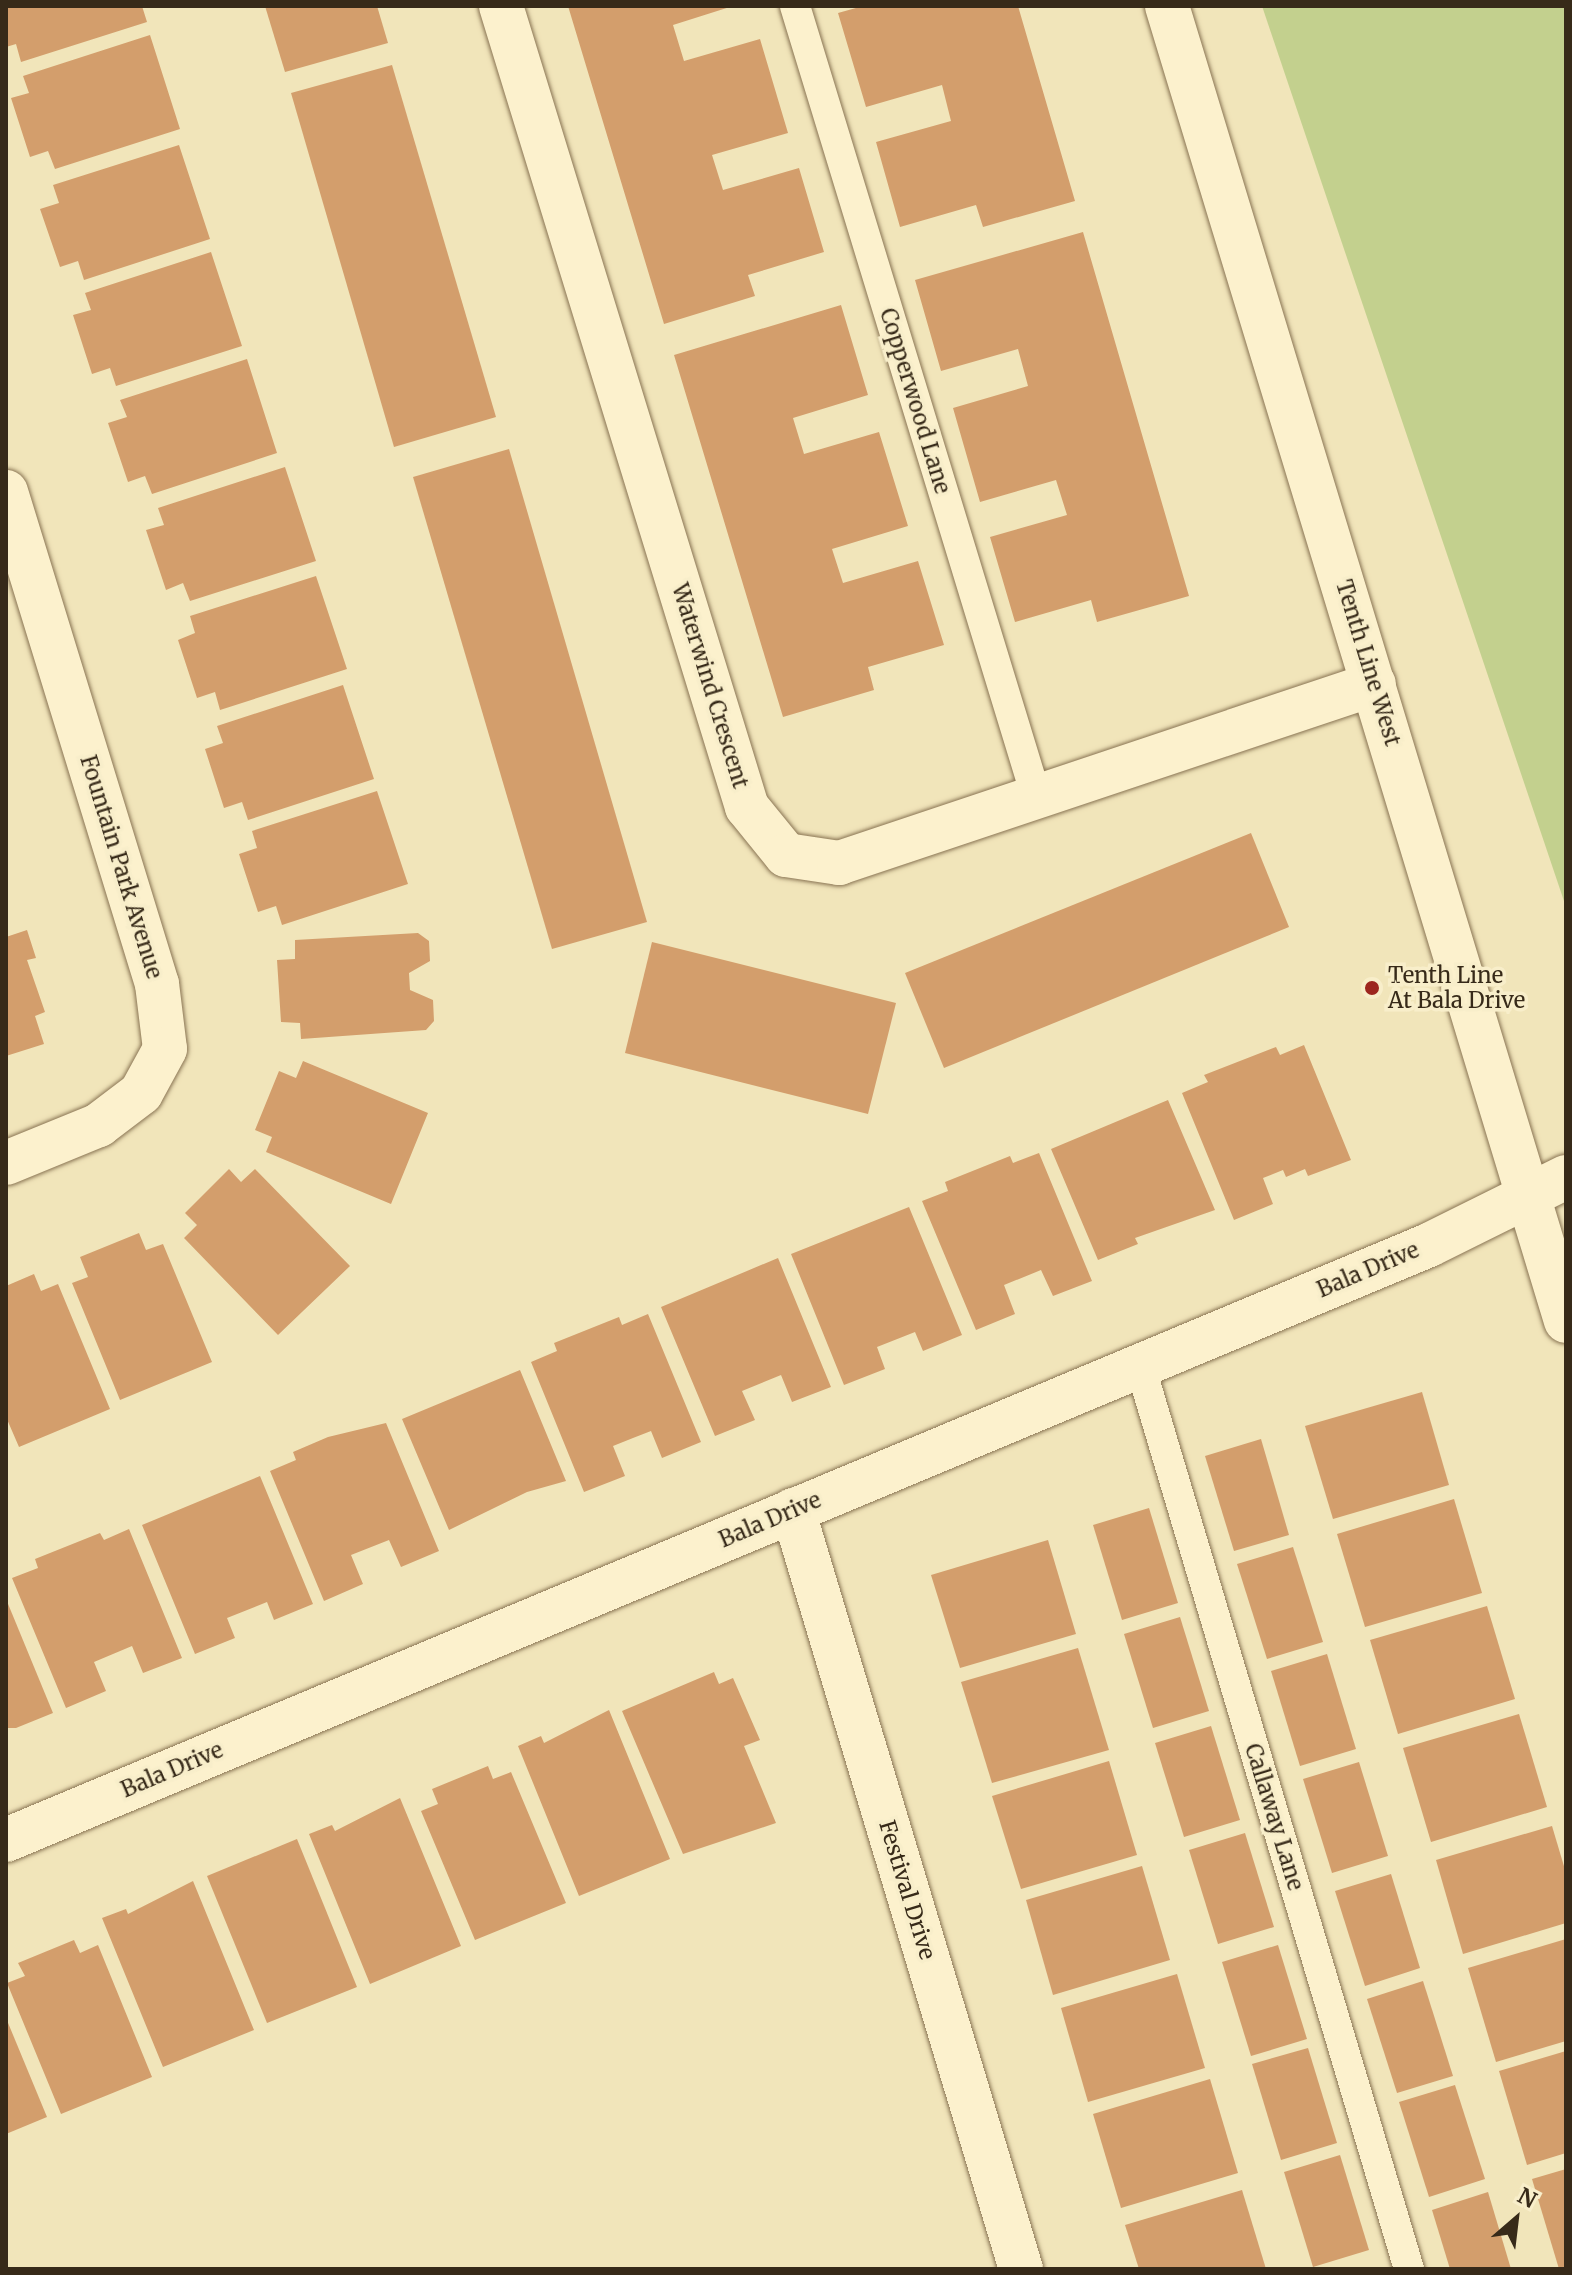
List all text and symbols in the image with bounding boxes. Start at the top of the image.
street label: Copperwood Lane [874,305,956,497]
street label: Tenth Line West [1330,577,1406,749]
street label: Waterwind Crescent [666,580,754,792]
street label: Fountain Park Avenue [74,752,168,982]
place label: Tenth Line At Bala Drive [1388,962,1525,1014]
marker: Tenth Line At Bala Drive [1363,979,1381,997]
street label: Bala Drive [1313,1237,1423,1303]
street label: Bala Drive [715,1487,825,1553]
street label: Bala Drive [117,1737,227,1803]
street label: Callaway Lane [1239,1741,1309,1893]
street label: Festival Drive [873,1817,941,1963]
north arrow [1476,2179,1556,2259]
text: N [1513,2181,1542,2214]

